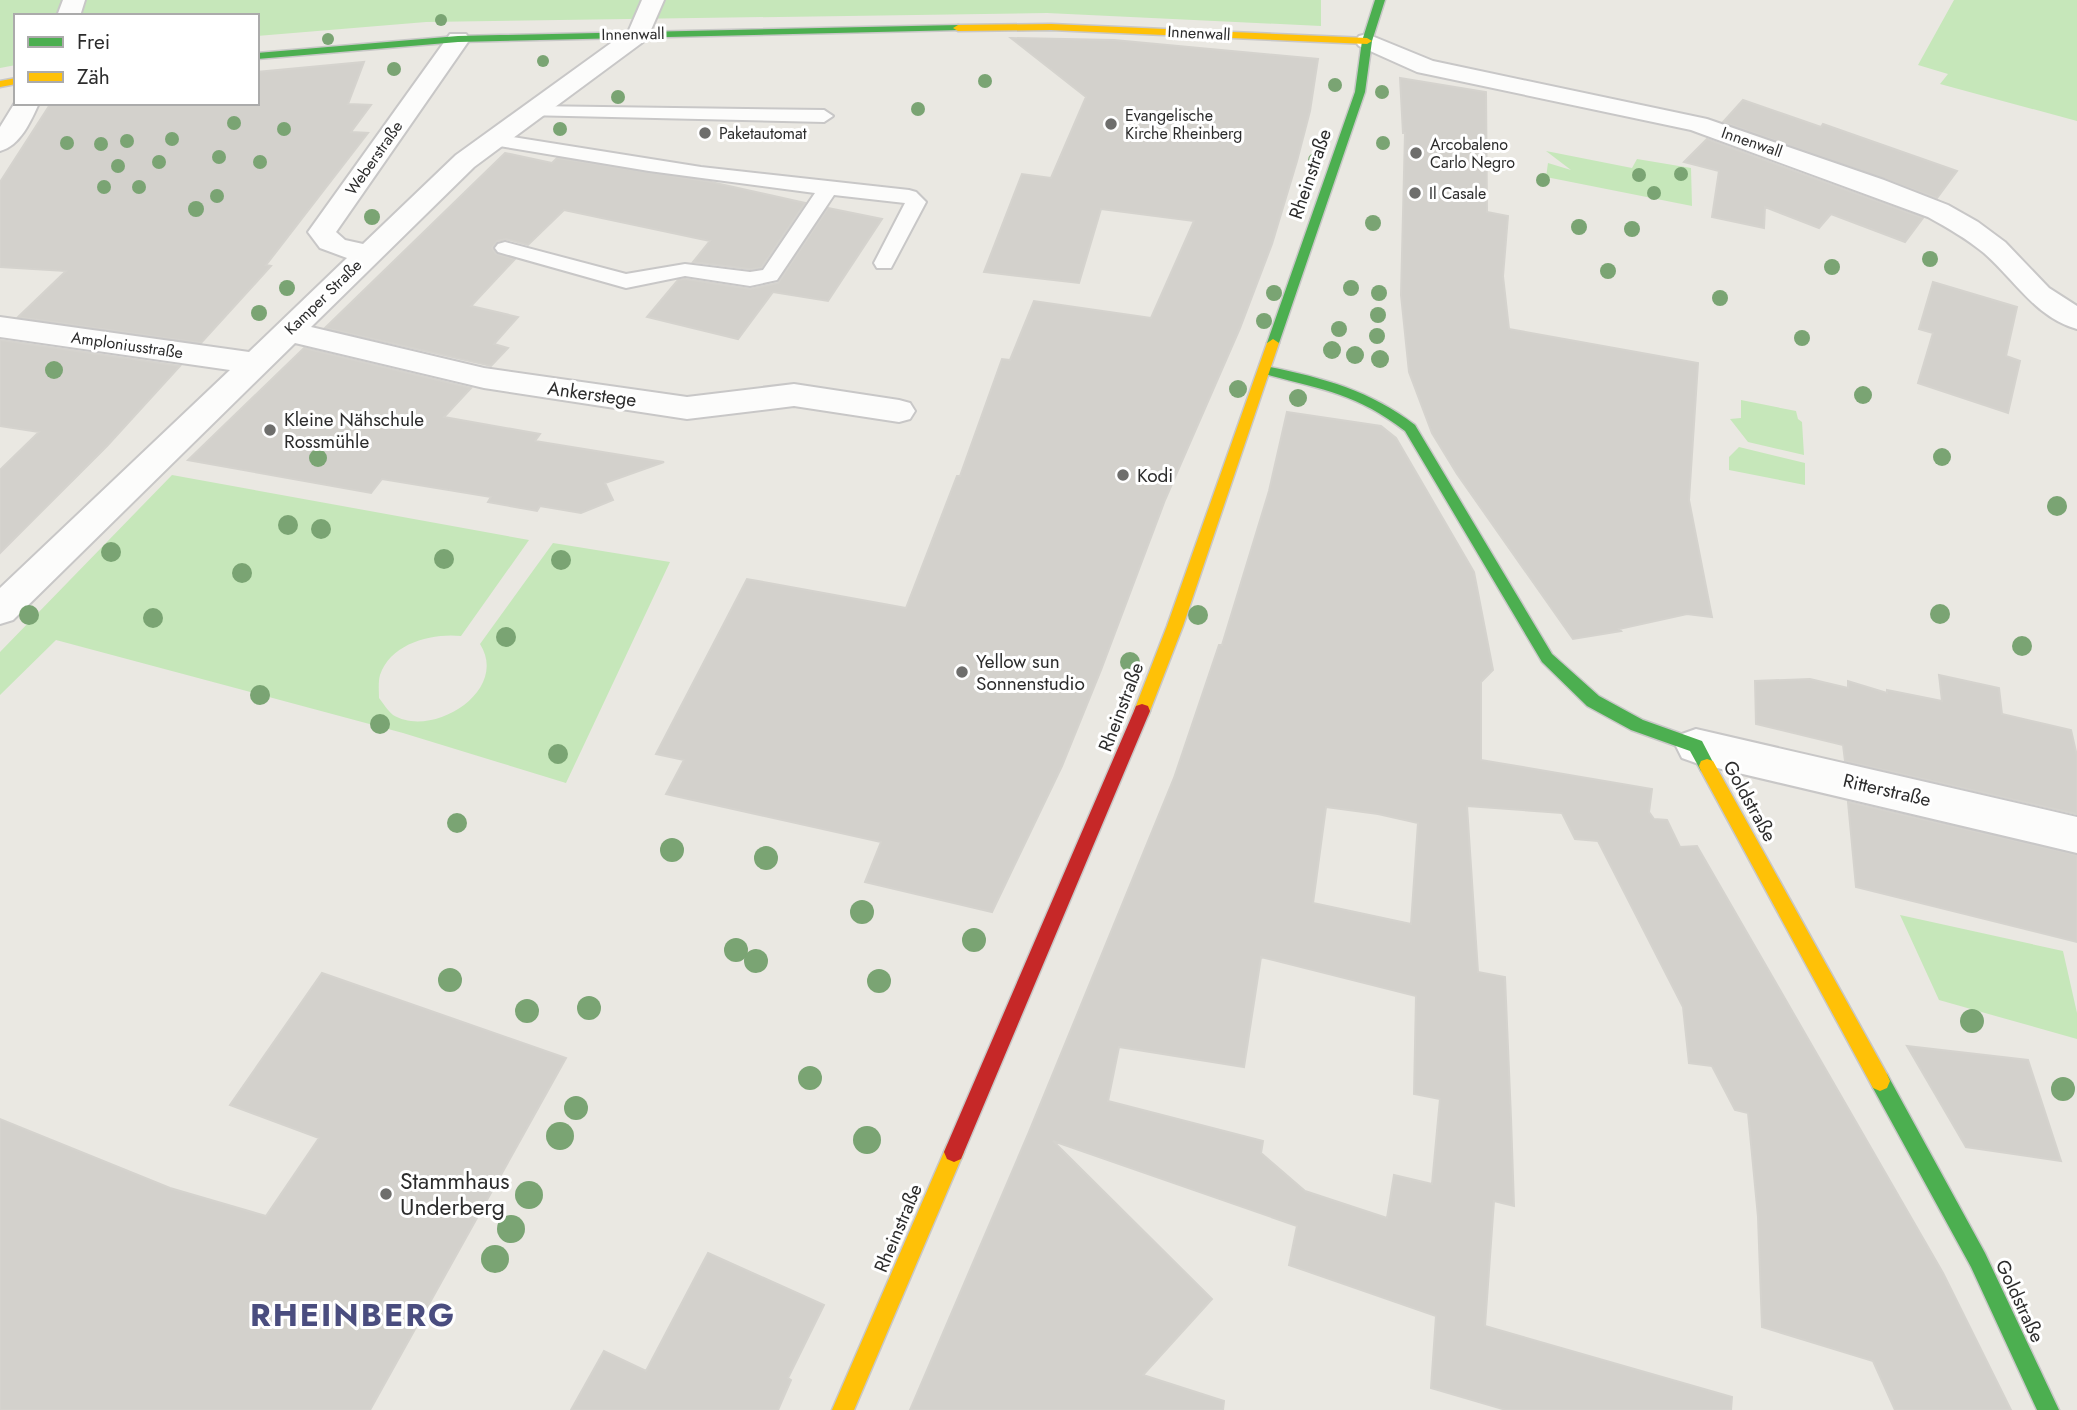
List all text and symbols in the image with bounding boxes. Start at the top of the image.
legend [14,14,259,105]
street label: Innenwall [1167,20,1231,46]
street label: Innenwall [601,22,665,46]
text: Frei [77,27,110,57]
text: Zäh [77,62,110,92]
place label: Evangelische Kirche Rheinberg [1125,104,1242,145]
street label: Weberstraße [340,116,408,200]
marker: Evangelische Kirche Rheinberg [1103,116,1119,132]
street label: Innenwall [1718,121,1786,163]
place label: Paketautomat [719,122,807,145]
marker: Paketautomat [697,125,713,141]
street label: Rheinstraße [1282,125,1338,223]
place label: Arcobaleno Carlo Negro [1430,133,1515,174]
marker: Arcobaleno Carlo Negro [1408,145,1424,161]
place label: Il Casale [1429,182,1486,205]
marker: Il Casale [1407,185,1423,201]
street label: Kamper Straße [279,254,367,340]
street label: Amploniusstraße [70,326,184,364]
street label: Ankerstege [546,374,638,414]
place label: Kleine Nähschule Rossmühle [284,406,424,455]
marker: Kleine Nähschule Rossmühle [262,422,278,438]
place label: Kodi [1137,462,1173,489]
marker: Kodi [1115,467,1131,483]
place label: Yellow sun Sonnenstudio [976,648,1085,697]
street label: Rheinstraße [1092,658,1150,756]
marker: Yellow sun Sonnenstudio [954,664,970,680]
street label: Goldstraße [1717,756,1783,847]
street label: Ritterstraße [1840,767,1934,813]
place label: Stammhaus Underberg [400,1164,510,1224]
street label: Rheinstraße [867,1179,929,1276]
marker: Stammhaus Underberg [378,1186,394,1202]
street label: Goldstraße [1989,1255,2051,1347]
district label: RHEINBERG [250,1292,456,1338]

